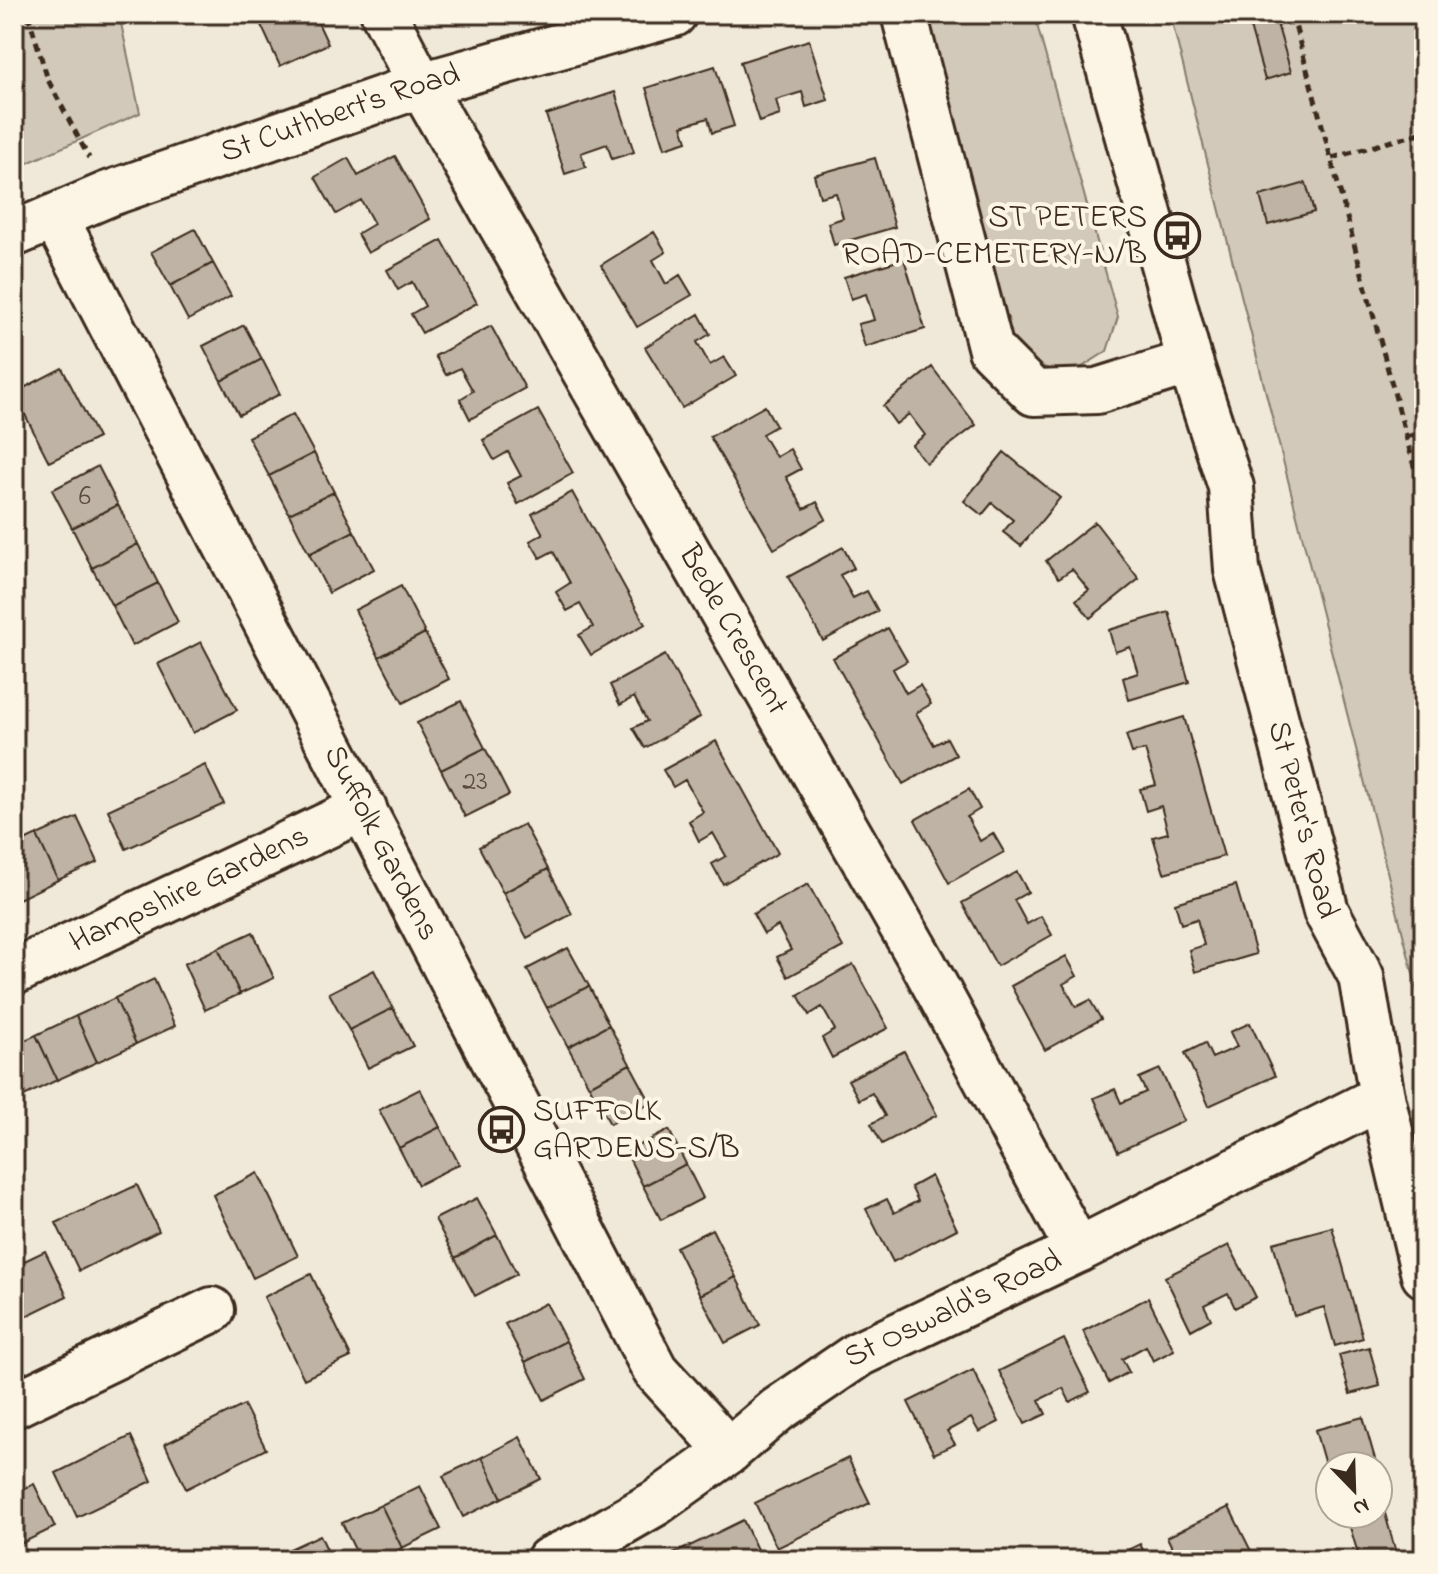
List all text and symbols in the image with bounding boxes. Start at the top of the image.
street label: St Cuthbert's Road [214,52,465,176]
place label: ST PETERS ROAD-CEMETERY-N/B [842,195,1147,279]
bus stop icon: ST PETERS ROAD-CEMETERY-N/B [1154,212,1202,260]
house number: 6 [79,477,91,518]
street label: Bede Crescent [665,535,800,724]
street label: St Peter's Road [1254,716,1351,924]
street label: Suffolk Gardens [311,737,451,949]
house number: 23 [462,762,488,803]
street label: Hampshire Gardens [62,813,317,966]
place label: SUFFOLK GARDENS-S/B [533,1089,740,1173]
bus stop icon: SUFFOLK GARDENS-S/B [478,1106,526,1154]
street label: St Oswald's Road [835,1237,1070,1381]
north arrow [1314,1450,1394,1530]
text: N [1348,1488,1374,1523]

